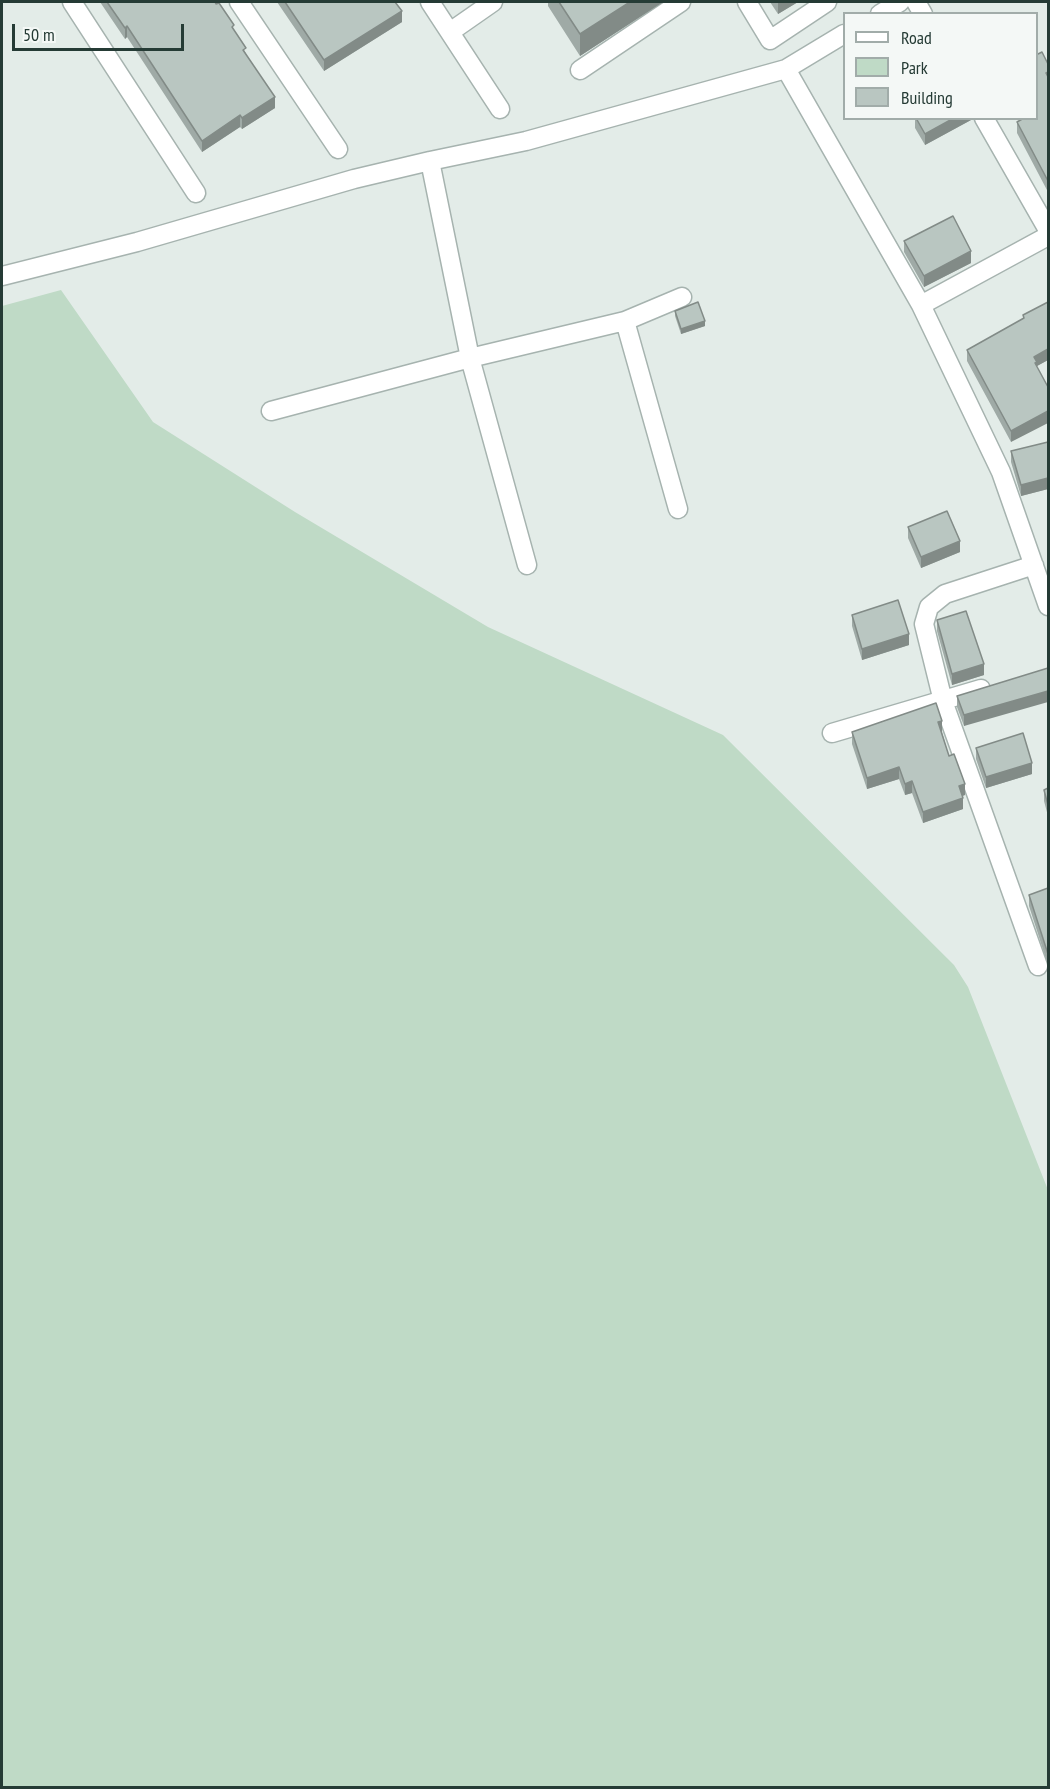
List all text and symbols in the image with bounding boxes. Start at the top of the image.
scale bar [15,12,188,50]
legend [843,12,1038,120]
text: 50 m [23,23,55,46]
text: Road [901,26,932,49]
text: Park [901,56,928,79]
text: Building [901,86,953,109]

